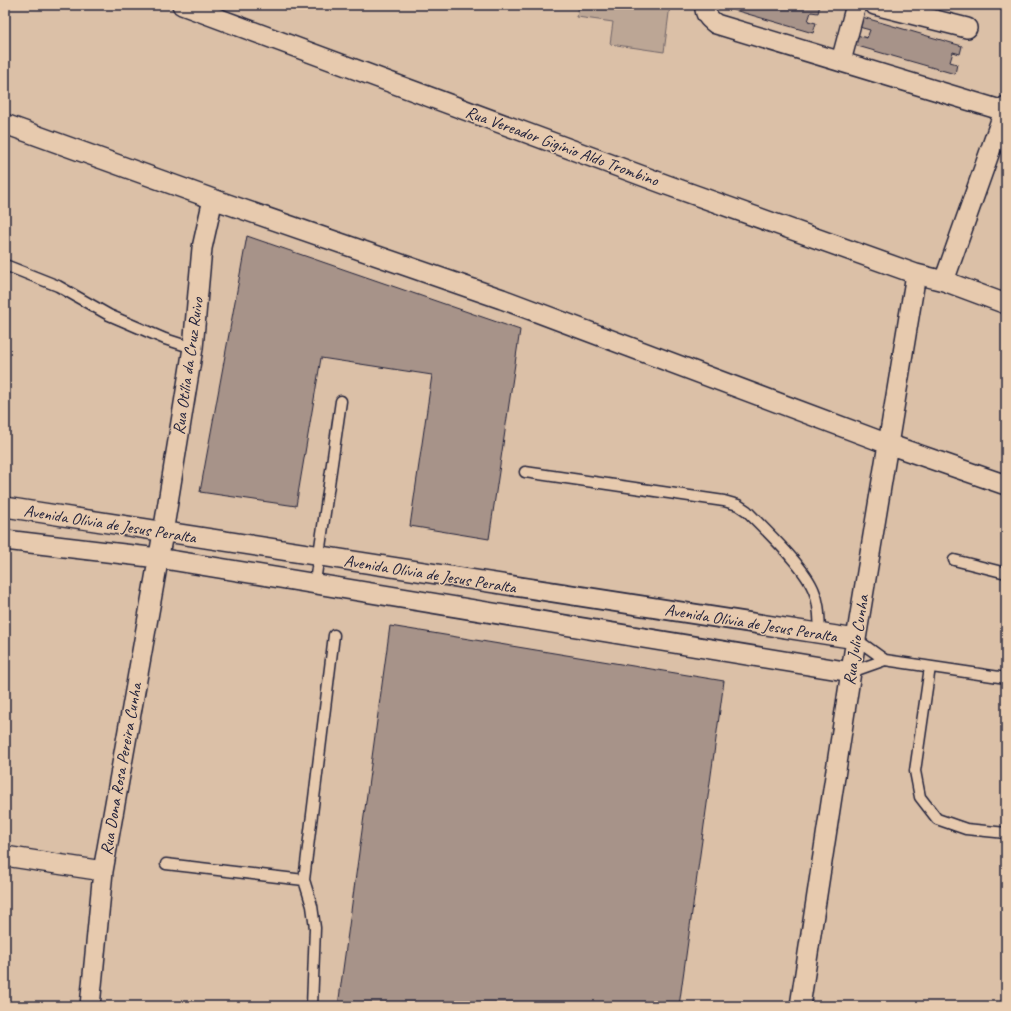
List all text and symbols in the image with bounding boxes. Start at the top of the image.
street label: Rua Vereador Gigínio Aldo Trombino [463,101,662,191]
street label: Rua Otília da Cruz Ruivo [168,295,208,436]
street label: Avenida Olívia de Jesus Peralta [22,500,199,548]
street label: Avenida Olívia de Jesus Peralta [342,550,519,598]
street label: Rua Julio Cunha [839,592,874,686]
street label: Avenida Olívia de Jesus Peralta [663,599,840,647]
street label: Rua Dona Rosa Pereira Cunha [96,679,147,857]

